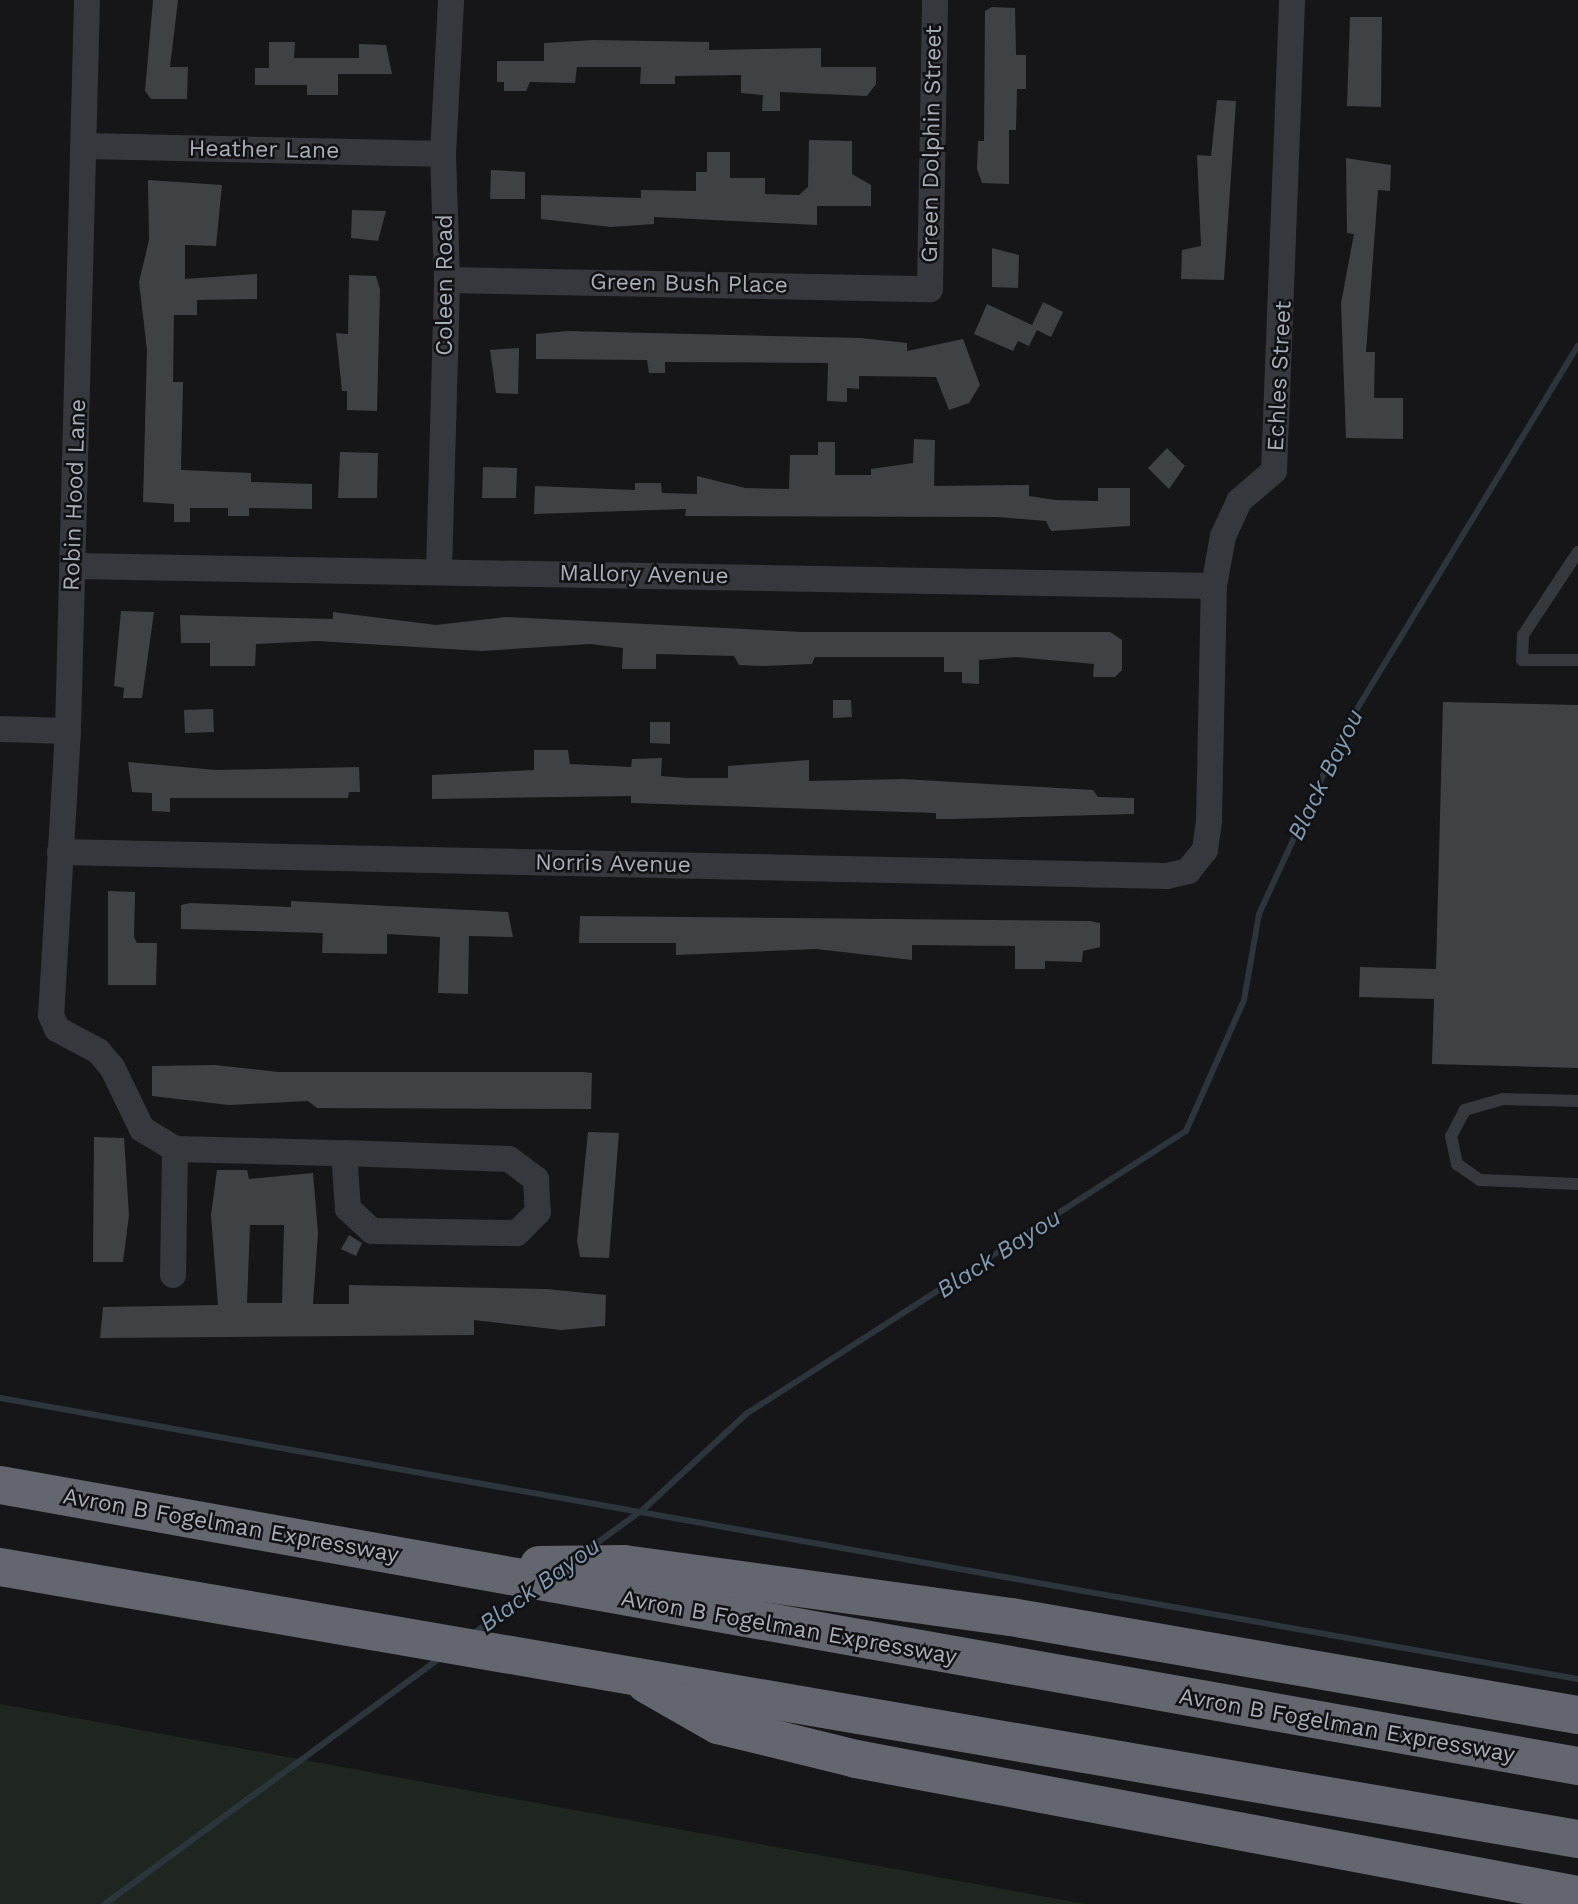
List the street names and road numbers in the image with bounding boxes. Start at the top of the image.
street label: Green Dolphin Street [916,25,948,263]
street label: Heather Lane [188,135,340,165]
street label: Coleen Road [431,214,459,356]
street label: Green Bush Place [590,268,788,300]
street label: Echles Street [1262,300,1298,452]
street label: Robin Hood Lane [58,398,92,592]
street label: Mallory Avenue [558,560,730,590]
street label: Norris Avenue [534,849,692,879]
street label: Avron B Fogelman Expressway [61,1483,401,1569]
street label: Avron B Fogelman Expressway [619,1585,959,1671]
street label: Avron B Fogelman Expressway [1177,1683,1517,1769]

